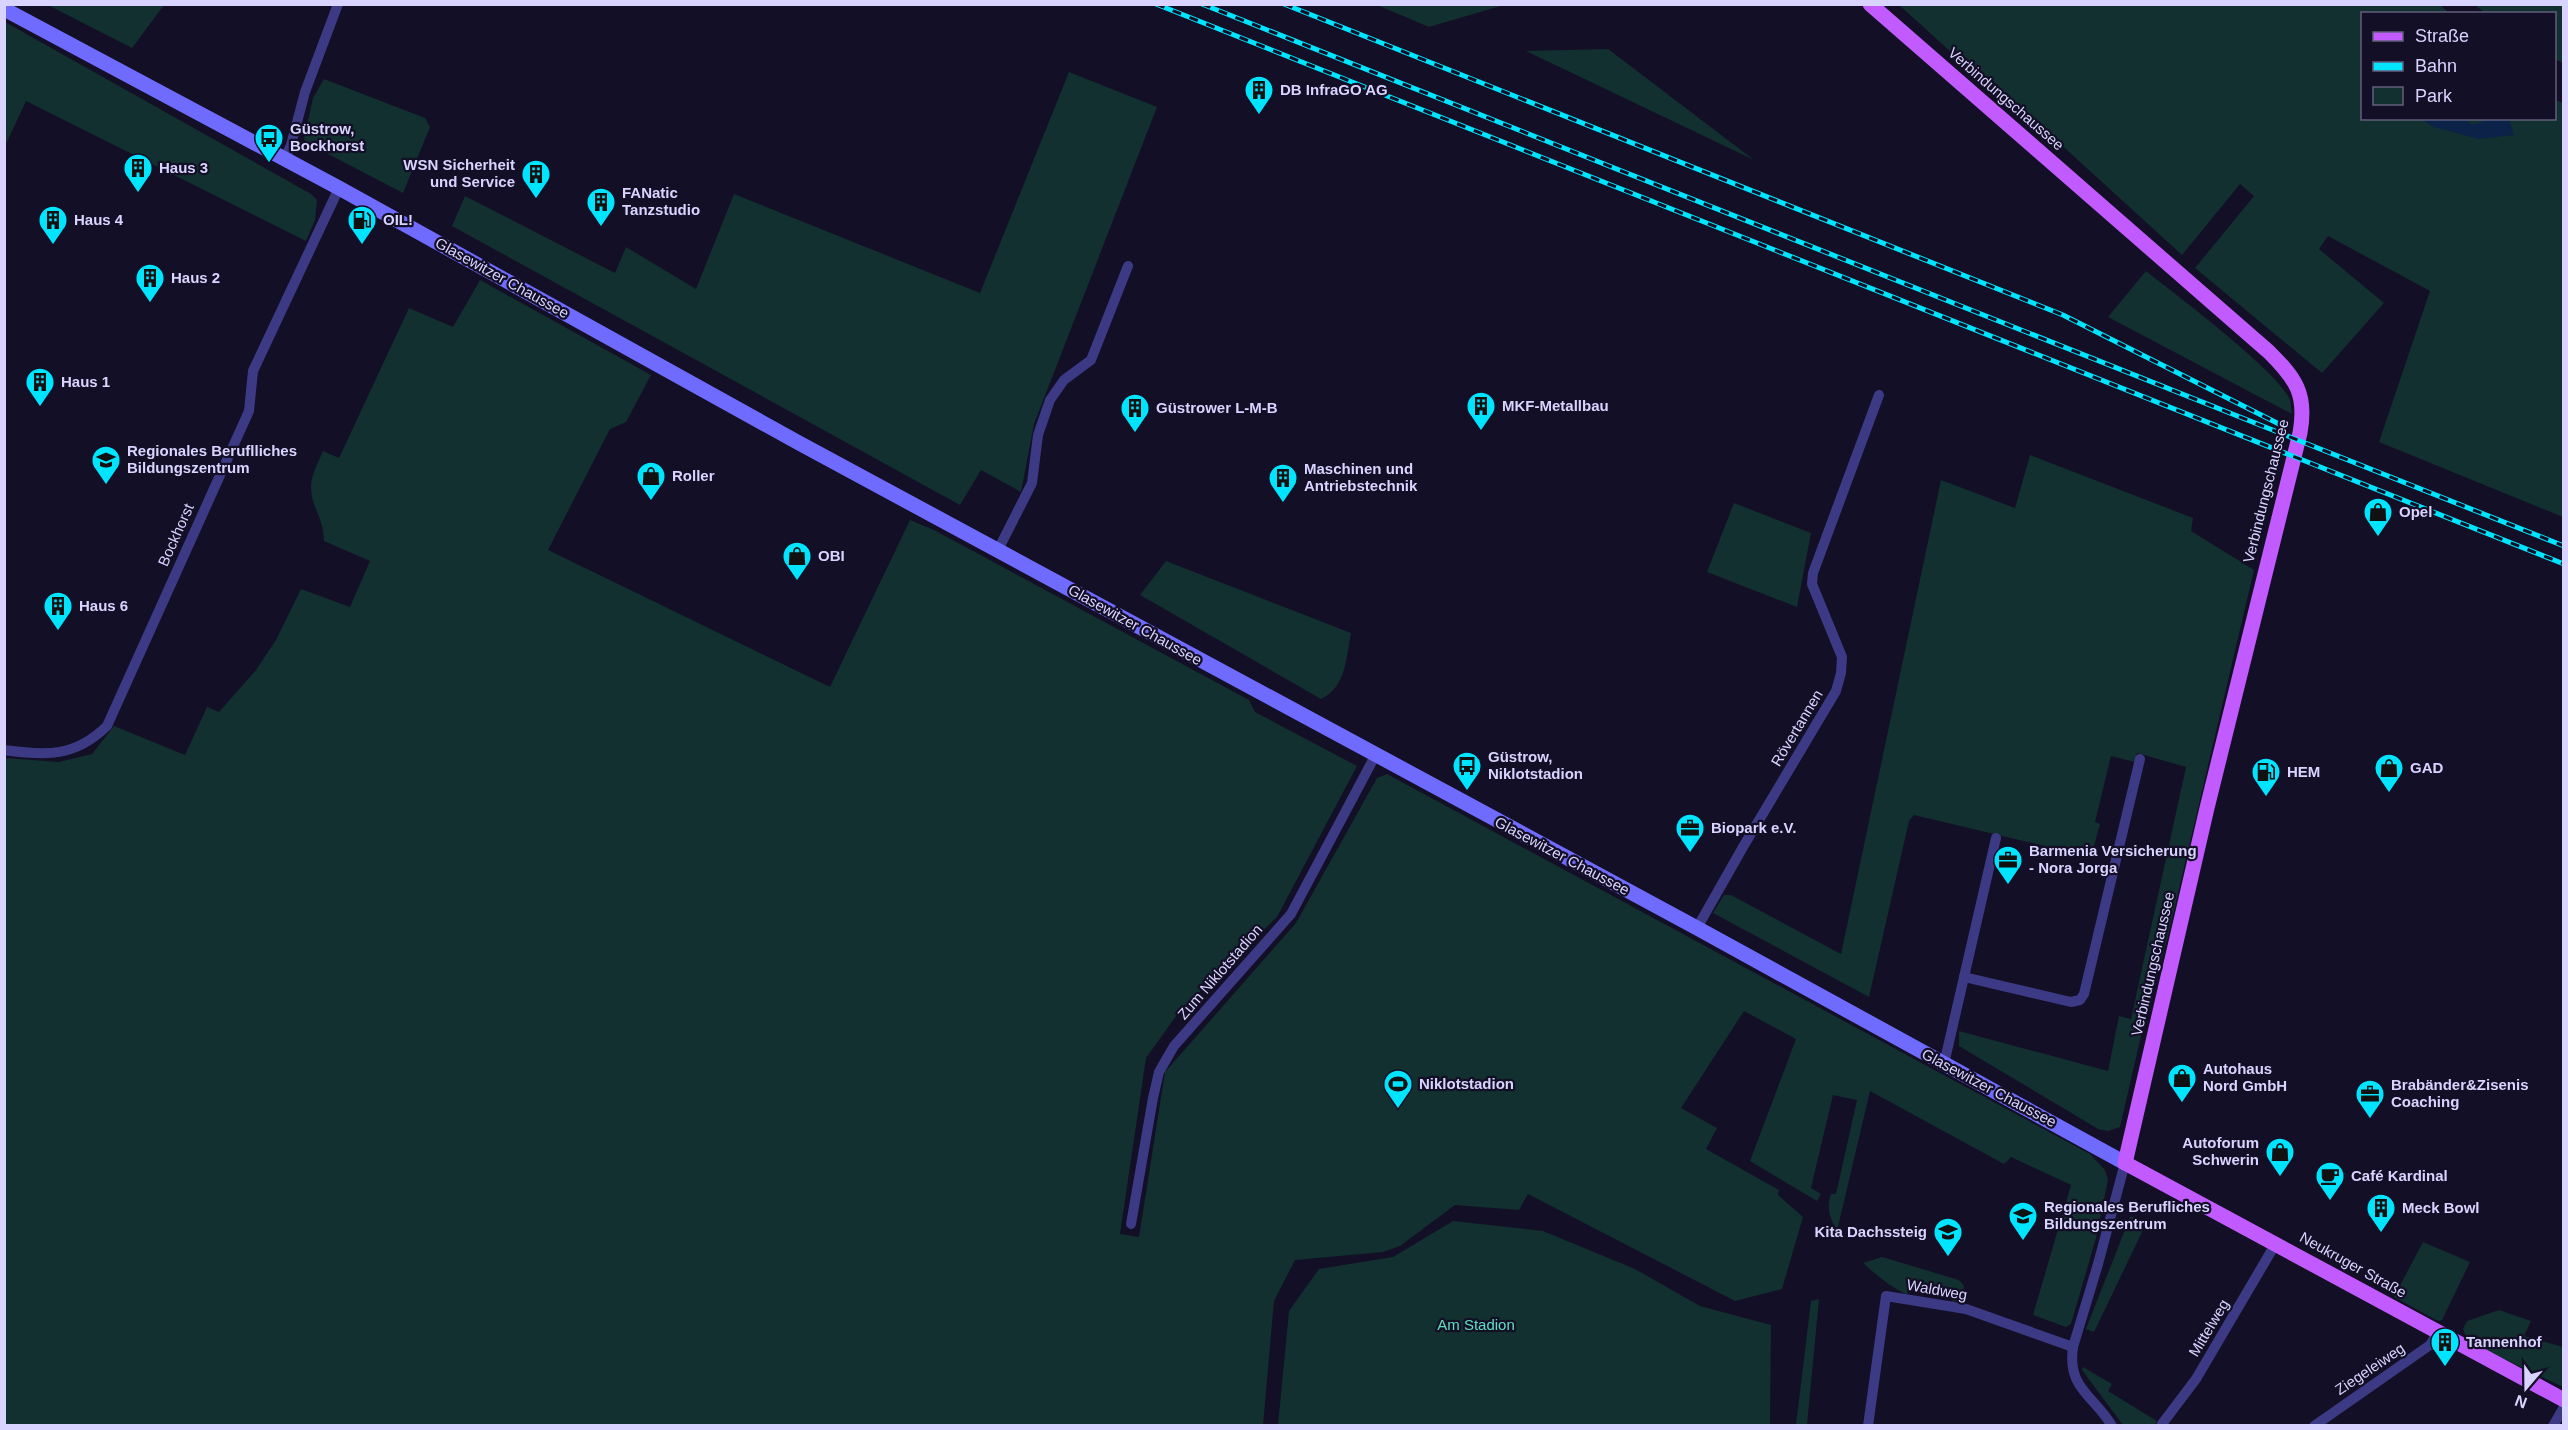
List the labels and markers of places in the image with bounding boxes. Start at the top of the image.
building icon: DB InfraGO AG [1243,74,1275,116]
place label: DB InfraGO AG [1280,81,1388,98]
place label: Güstrow, Bockhorst [290,120,364,154]
bus stop icon: Güstrow, Bockhorst [253,122,285,164]
building icon: Haus 3 [122,152,154,194]
place label: WSN Sicherheit und Service [403,156,515,190]
building icon: WSN Sicherheit und Service [520,158,552,200]
place label: Haus 3 [159,159,208,176]
place label: FANatic Tanzstudio [622,184,700,218]
building icon: FANatic Tanzstudio [585,186,617,228]
building icon: Haus 4 [37,204,69,246]
fuel station icon: OIL! [346,204,378,246]
place label: Haus 4 [74,211,124,228]
place label: OIL! [383,211,413,228]
building icon: Haus 2 [134,262,166,304]
place label: Haus 2 [171,269,220,286]
building icon: Haus 1 [24,366,56,408]
place label: Haus 1 [61,373,110,390]
building icon: MKF-Metallbau [1465,390,1497,432]
building icon: Güstrower L-M-B [1119,392,1151,434]
place label: MKF-Metallbau [1502,397,1609,414]
place label: Güstrower L-M-B [1156,399,1278,416]
place label: Regionales Beruflliches Bildungszentrum [127,442,297,476]
school or university icon: Regionales Beruflliches Bildungszentrum [90,444,122,486]
shop icon: Roller [635,460,667,502]
place label: Maschinen und Antriebstechnik [1304,460,1418,494]
building icon: Maschinen und Antriebstechnik [1267,462,1299,504]
place label: Roller [672,467,715,484]
shop icon: Opel [2362,496,2394,538]
place label: Opel [2399,503,2432,520]
shop icon: OBI [781,540,813,582]
place label: OBI [818,547,845,564]
building icon: Haus 6 [42,590,74,632]
place label: Haus 6 [79,597,128,614]
place label: Güstrow, Niklotstadion [1488,748,1583,782]
bus stop icon: Güstrow, Niklotstadion [1451,750,1483,792]
shop icon: GAD [2373,752,2405,794]
fuel station icon: HEM [2250,756,2282,798]
place label: GAD [2410,759,2444,776]
place label: HEM [2287,763,2320,780]
office icon: Biopark e.V. [1674,812,1706,854]
place label: Biopark e.V. [1711,819,1796,836]
place label: Barmenia Versicherung - Nora Jorga [2029,842,2197,876]
office icon: Barmenia Versicherung - Nora Jorga [1992,844,2024,886]
place label: Autohaus Nord GmbH [2203,1060,2287,1094]
shop icon: Autohaus Nord GmbH [2166,1062,2198,1104]
sports icon: Niklotstadion [1382,1068,1414,1110]
place label: Niklotstadion [1419,1075,1514,1092]
place label: Brabänder&Zisenis Coaching [2391,1076,2529,1110]
office icon: Brabänder&Zisenis Coaching [2354,1078,2386,1120]
place label: Autoforum Schwerin [2182,1134,2259,1168]
shop icon: Autoforum Schwerin [2264,1136,2296,1178]
cafe icon: Café Kardinal [2314,1160,2346,1202]
place label: Café Kardinal [2351,1167,2448,1184]
building icon: Meck Bowl [2365,1192,2397,1234]
place label: Regionales Berufliches Bildungszentrum [2044,1198,2210,1232]
place label: Meck Bowl [2402,1199,2480,1216]
school or university icon: Regionales Berufliches Bildungszentrum [2007,1200,2039,1242]
school or university icon: Kita Dachssteig [1932,1216,1964,1258]
place label: Kita Dachssteig [1814,1223,1927,1240]
building icon: Tannenhof [2429,1326,2461,1368]
place label: Tannenhof [2466,1333,2543,1350]

